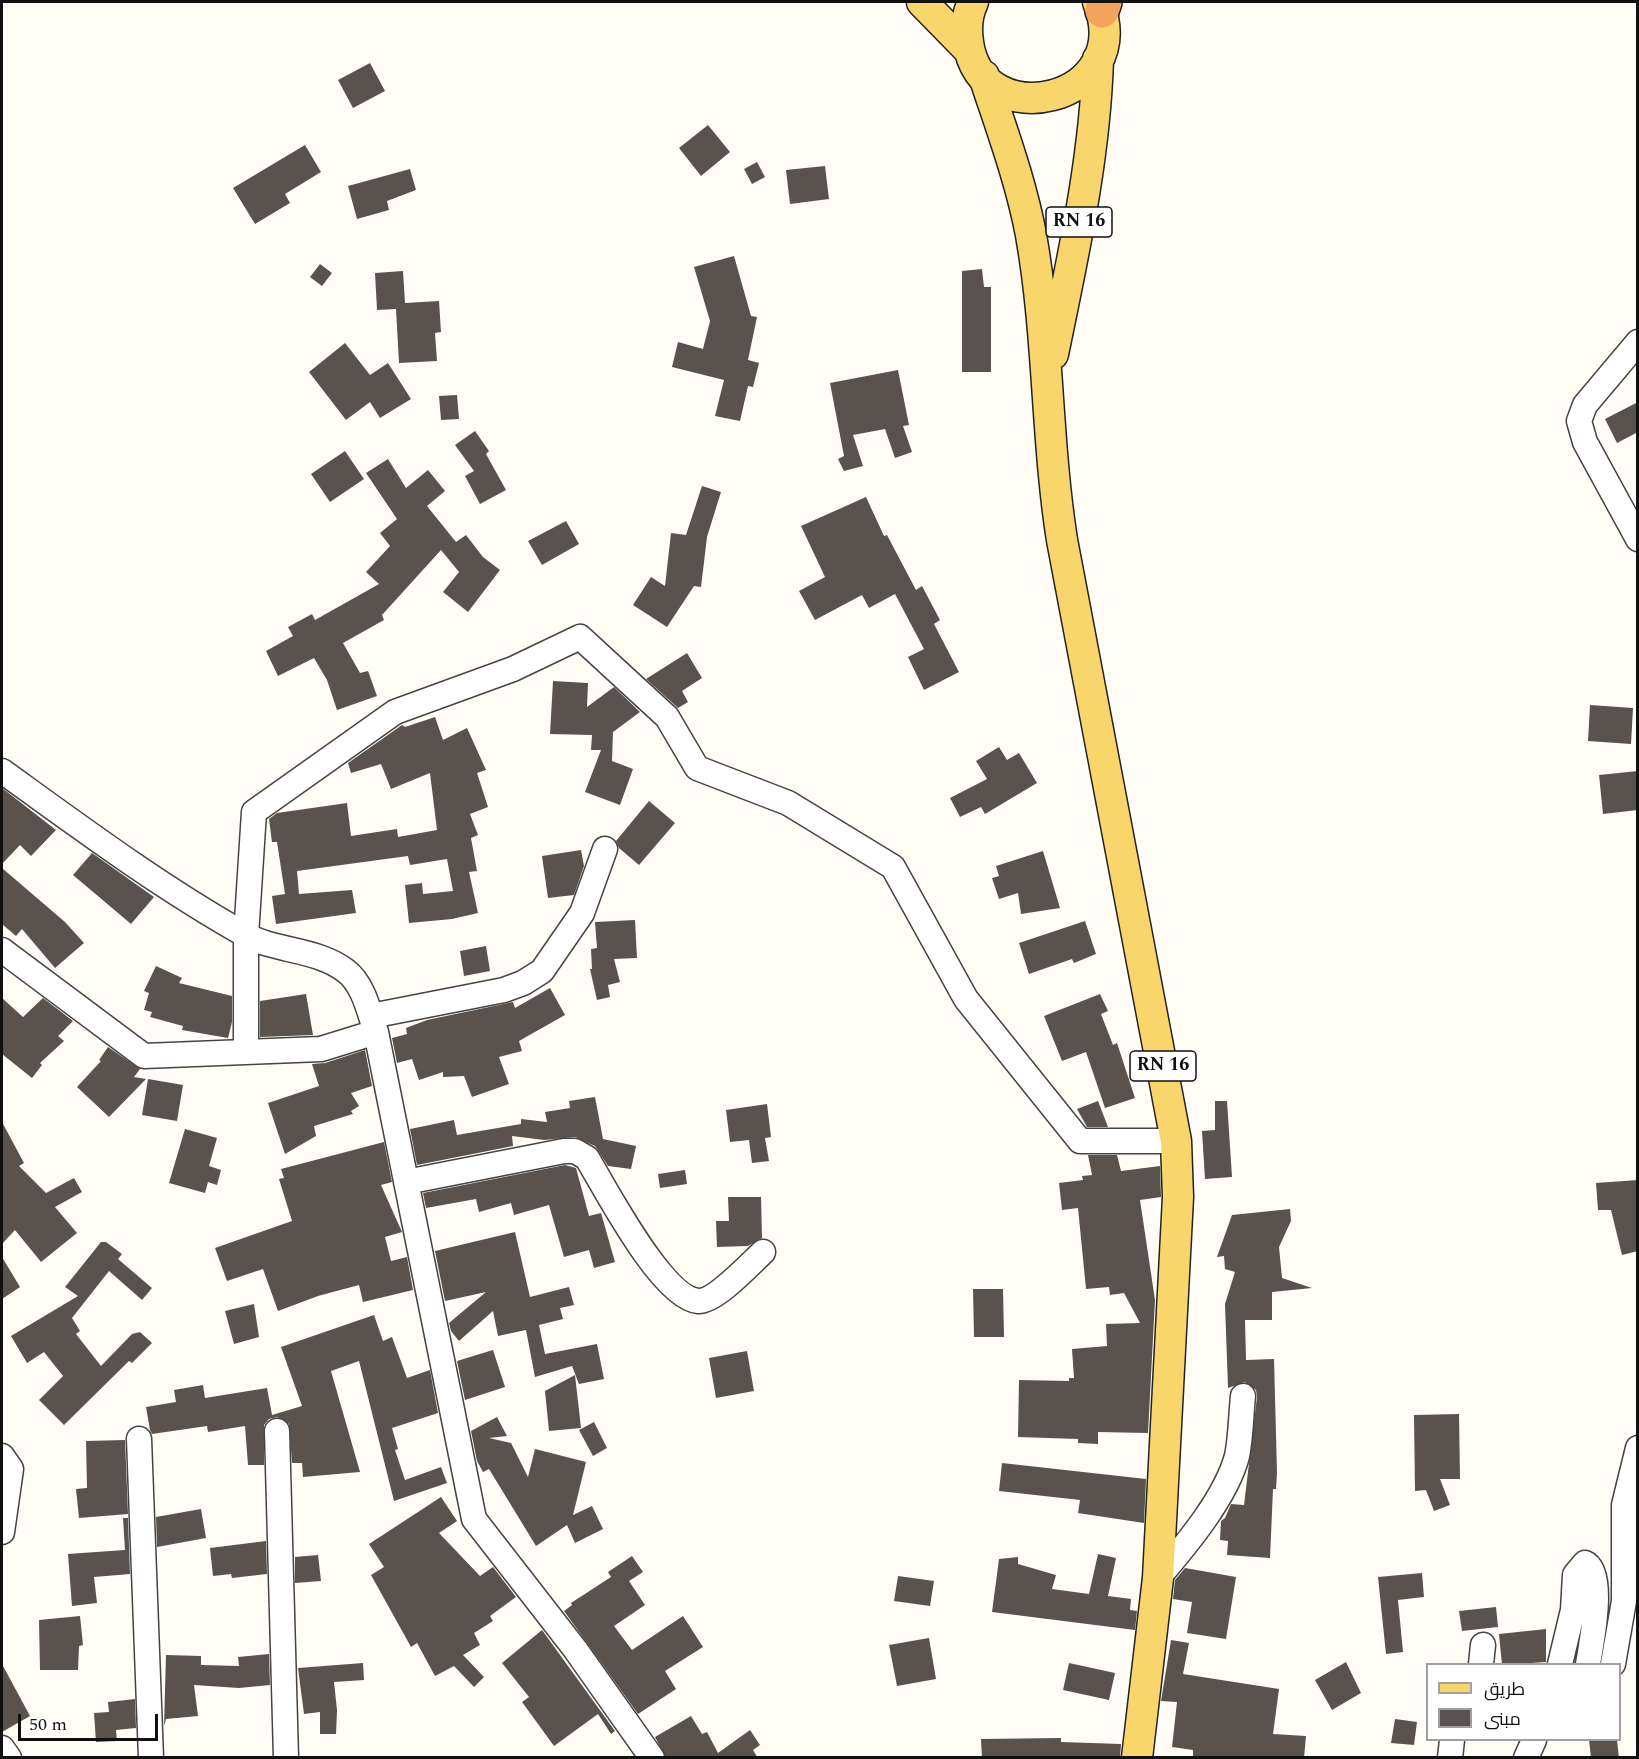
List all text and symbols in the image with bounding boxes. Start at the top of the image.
road number: RN 16 [1046,207,1112,237]
road number: RN 16 [1130,1051,1196,1081]
legend [1426,1663,1621,1741]
text: طريق [1484,1676,1525,1703]
scale bar [21,1702,160,1740]
text: مبنى [1484,1706,1521,1733]
text: 50 m [29,1711,67,1738]

